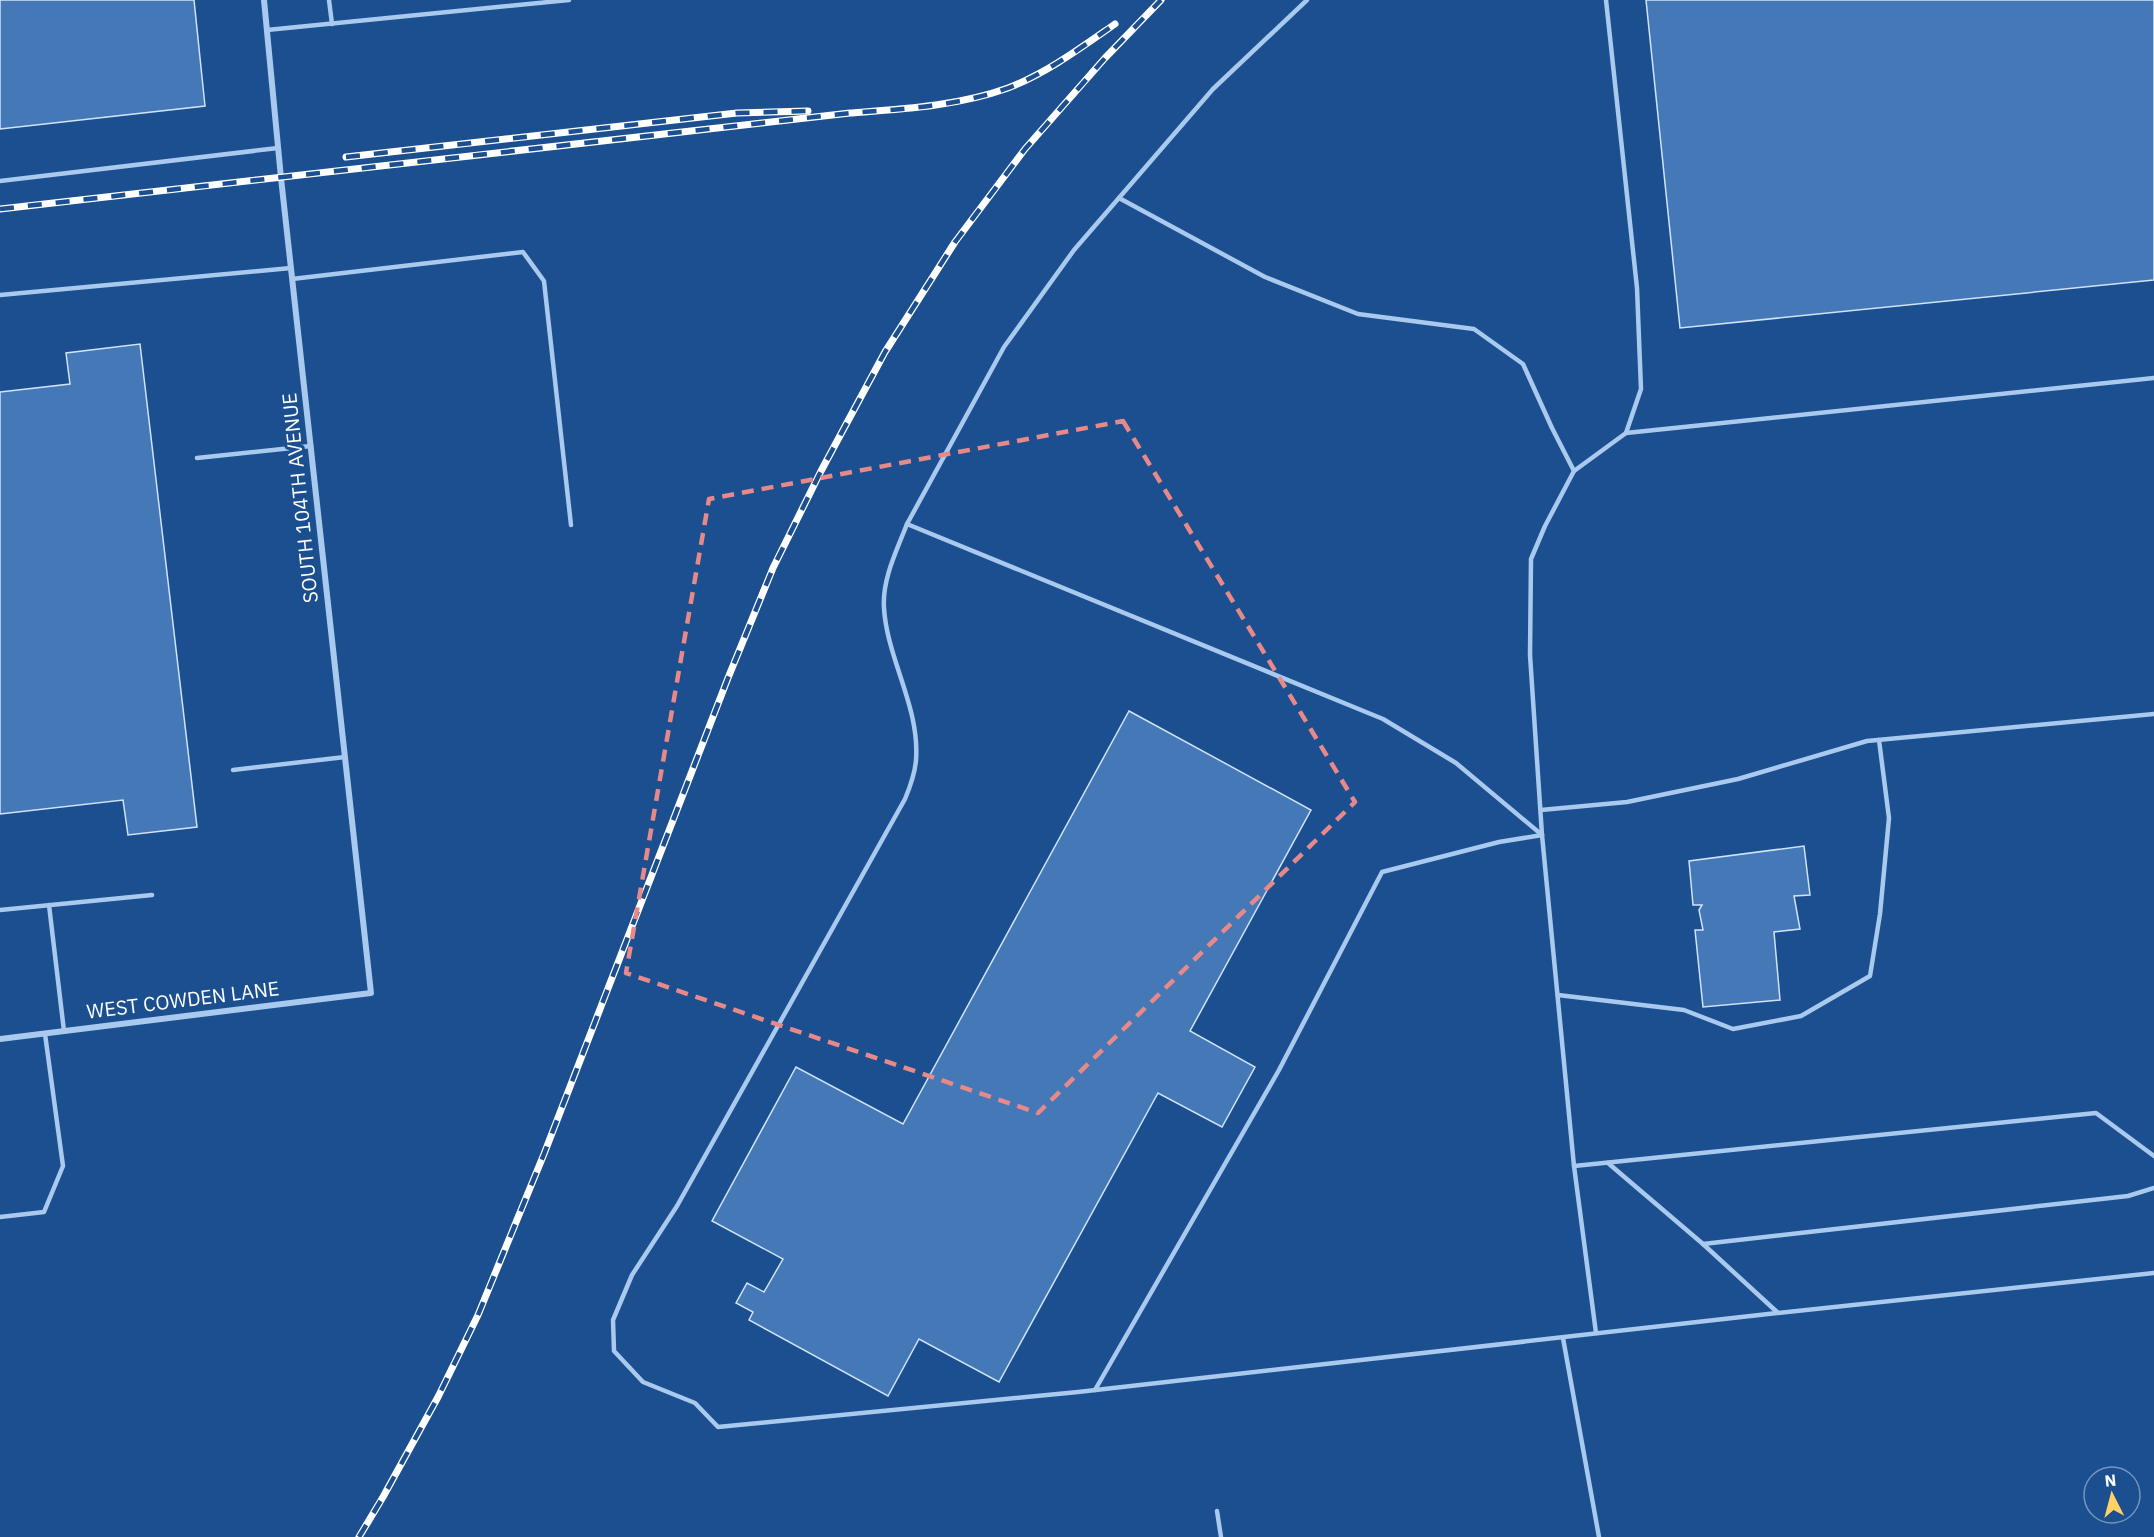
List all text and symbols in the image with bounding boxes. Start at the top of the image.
street label: SOUTH 104TH AVENUE [275,392,324,604]
street label: WEST COWDEN LANE [85,974,281,1025]
north arrow [2082,1465,2142,1525]
text: N [2104,1470,2117,1491]

